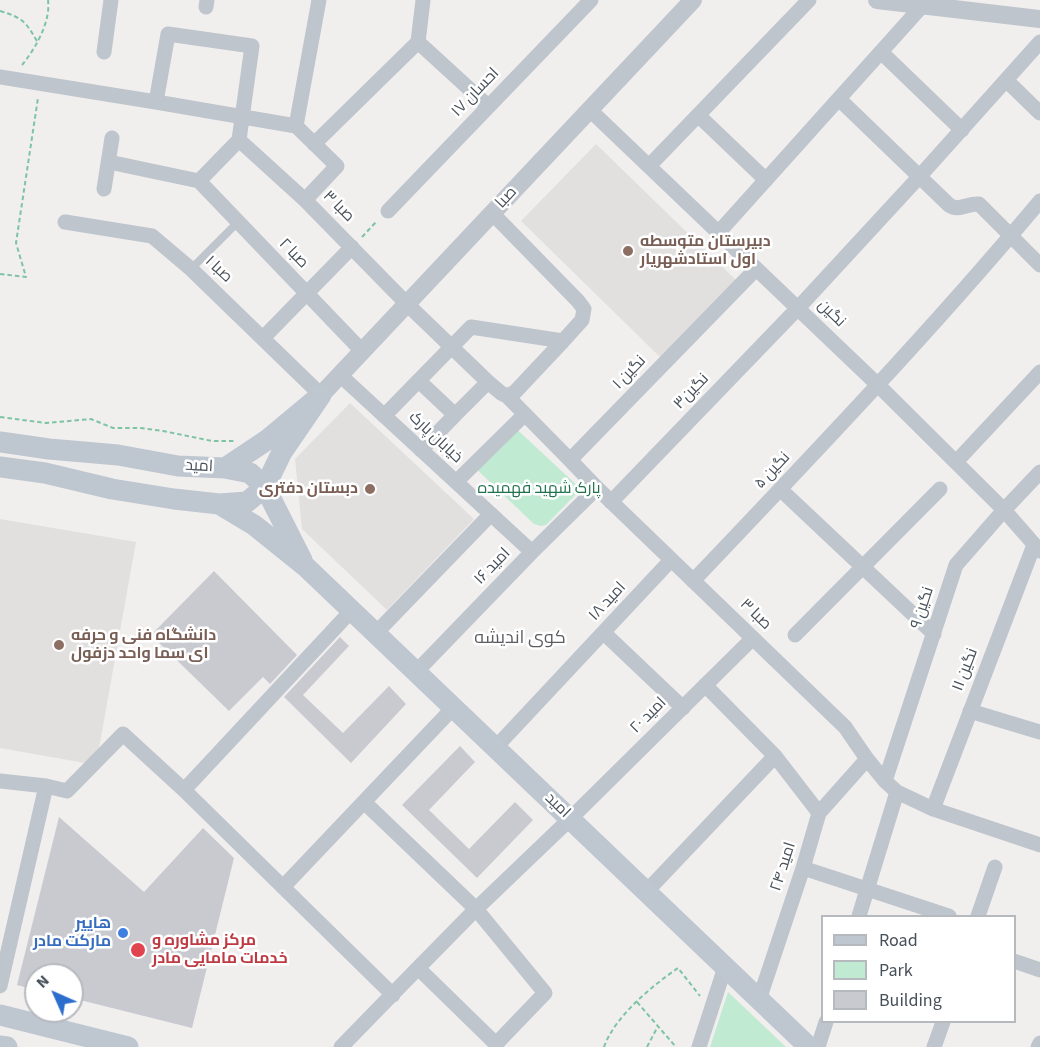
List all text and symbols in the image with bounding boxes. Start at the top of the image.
street label: احسان ۱۷ [448,65,504,121]
street label: صبا [492,183,522,213]
street label: صبا ۳ [318,187,358,227]
place label: دبیرستان متوسطه اول استادشهریار [640,232,771,270]
street label: صبا ۲ [274,235,312,273]
marker: دبیرستان متوسطه اول استادشهریار [621,244,635,258]
street label: صبا ۱ [200,253,236,287]
street label: نگین [813,296,849,332]
street label: نگین ۱ [609,352,651,394]
street label: نگین۳ [670,370,714,414]
street label: خیابان پارک [404,408,466,468]
street label: نگین ۵ [751,449,795,493]
street label: امید [185,457,213,477]
place label: دبستان دفتری [259,479,358,499]
park label: پارک شهید فهمیده [478,479,600,499]
marker: دبستان دفتری [363,482,377,496]
street label: امید ۱۶ [471,545,515,589]
street label: امید ۱۸ [585,579,631,625]
street label: نگین ۹ [907,585,939,631]
street label: صبا ۳ [735,595,775,635]
place label: دانشگاه فنی و حرفه ای سما واحد دزفول [71,626,216,664]
district label: کوی اندیشه [474,628,566,650]
marker: دانشگاه فنی و حرفه ای سما واحد دزفول [52,638,66,652]
street label: نگین ۱۱ [949,646,983,694]
street label: امید ۲۰ [627,694,671,738]
street label: امید [540,789,574,823]
street label: امید ۲۴ [767,840,801,894]
place label: هایپر مارکت مادر [33,914,111,952]
legend [821,915,1016,1023]
marker: هایپر مارکت مادر [116,926,130,940]
text: Road [879,928,918,953]
place label: مرکز مشاوره و خدمات مامایی مادر [152,931,288,969]
marker: مرکز مشاوره و خدمات مامایی مادر [129,941,147,959]
text: Park [879,958,913,983]
north arrow [24,963,84,1023]
text: N [31,970,54,993]
text: Building [879,988,942,1013]

